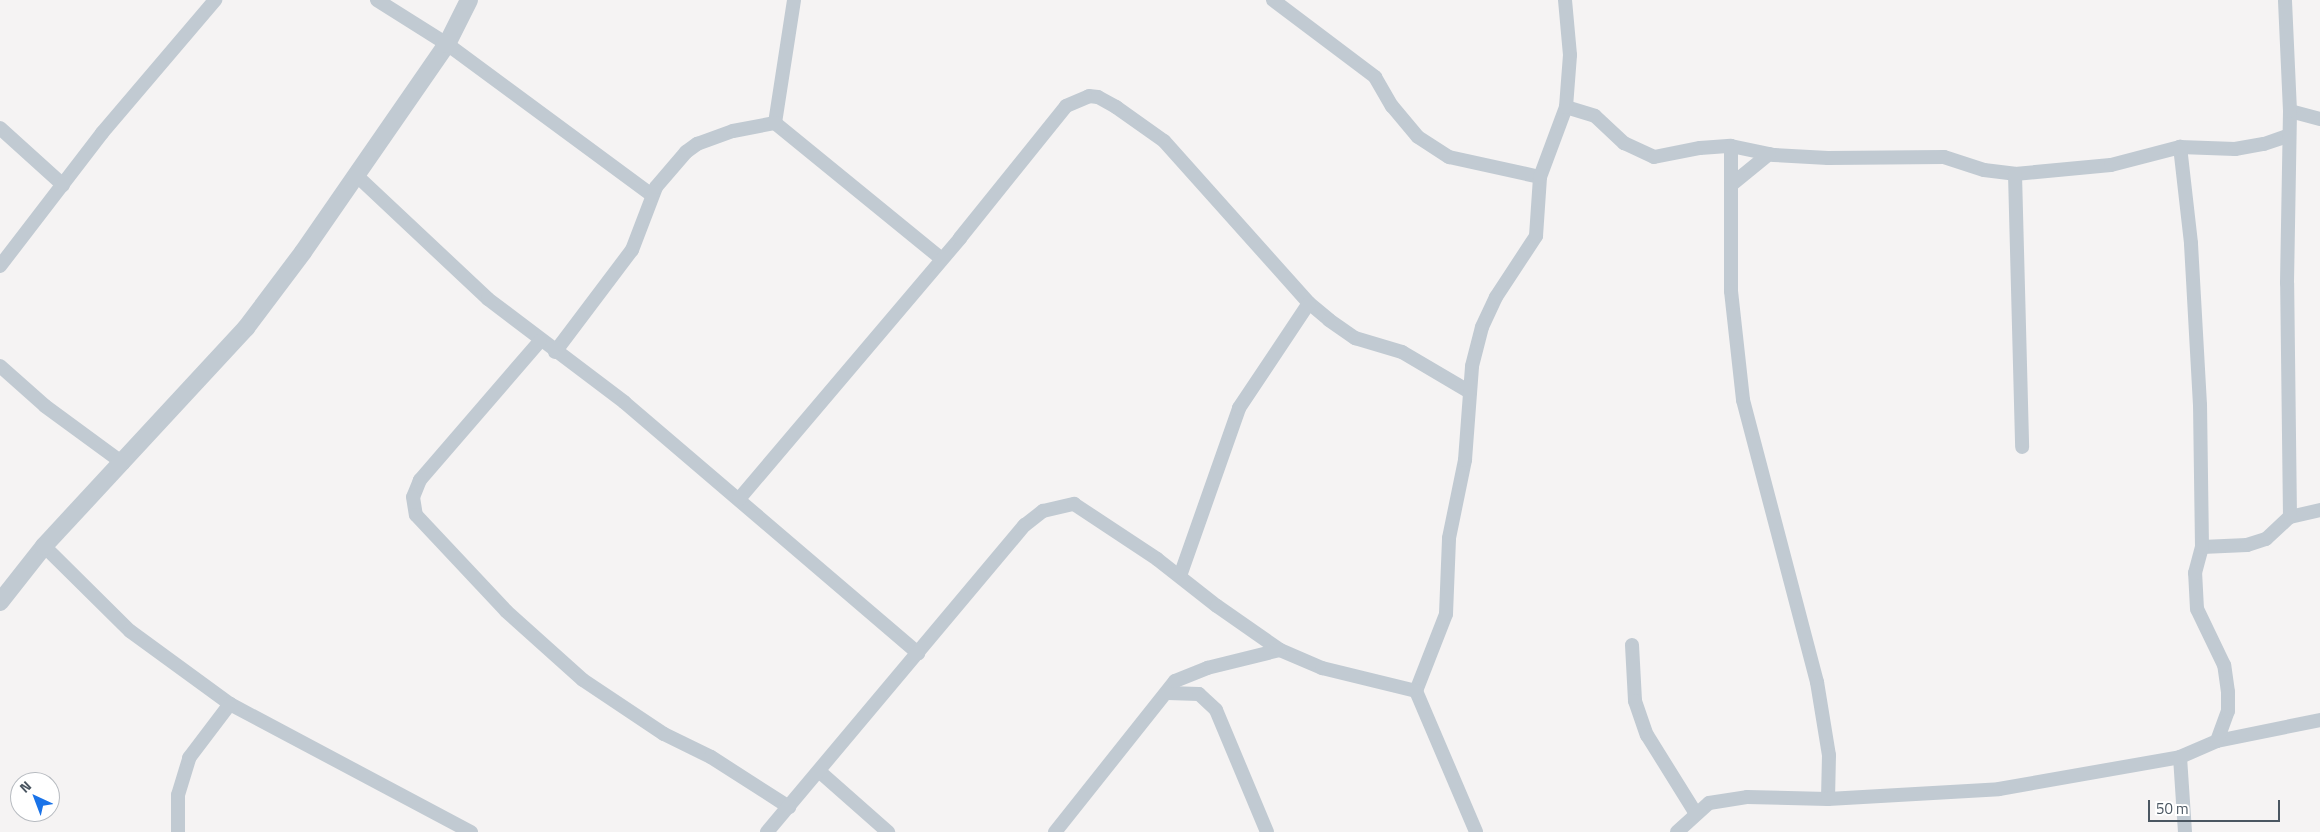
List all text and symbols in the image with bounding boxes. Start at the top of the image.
north arrow [10,772,60,822]
text: N [14,775,36,797]
scale bar [2150,790,2282,822]
text: 50 m [2156,797,2189,820]

